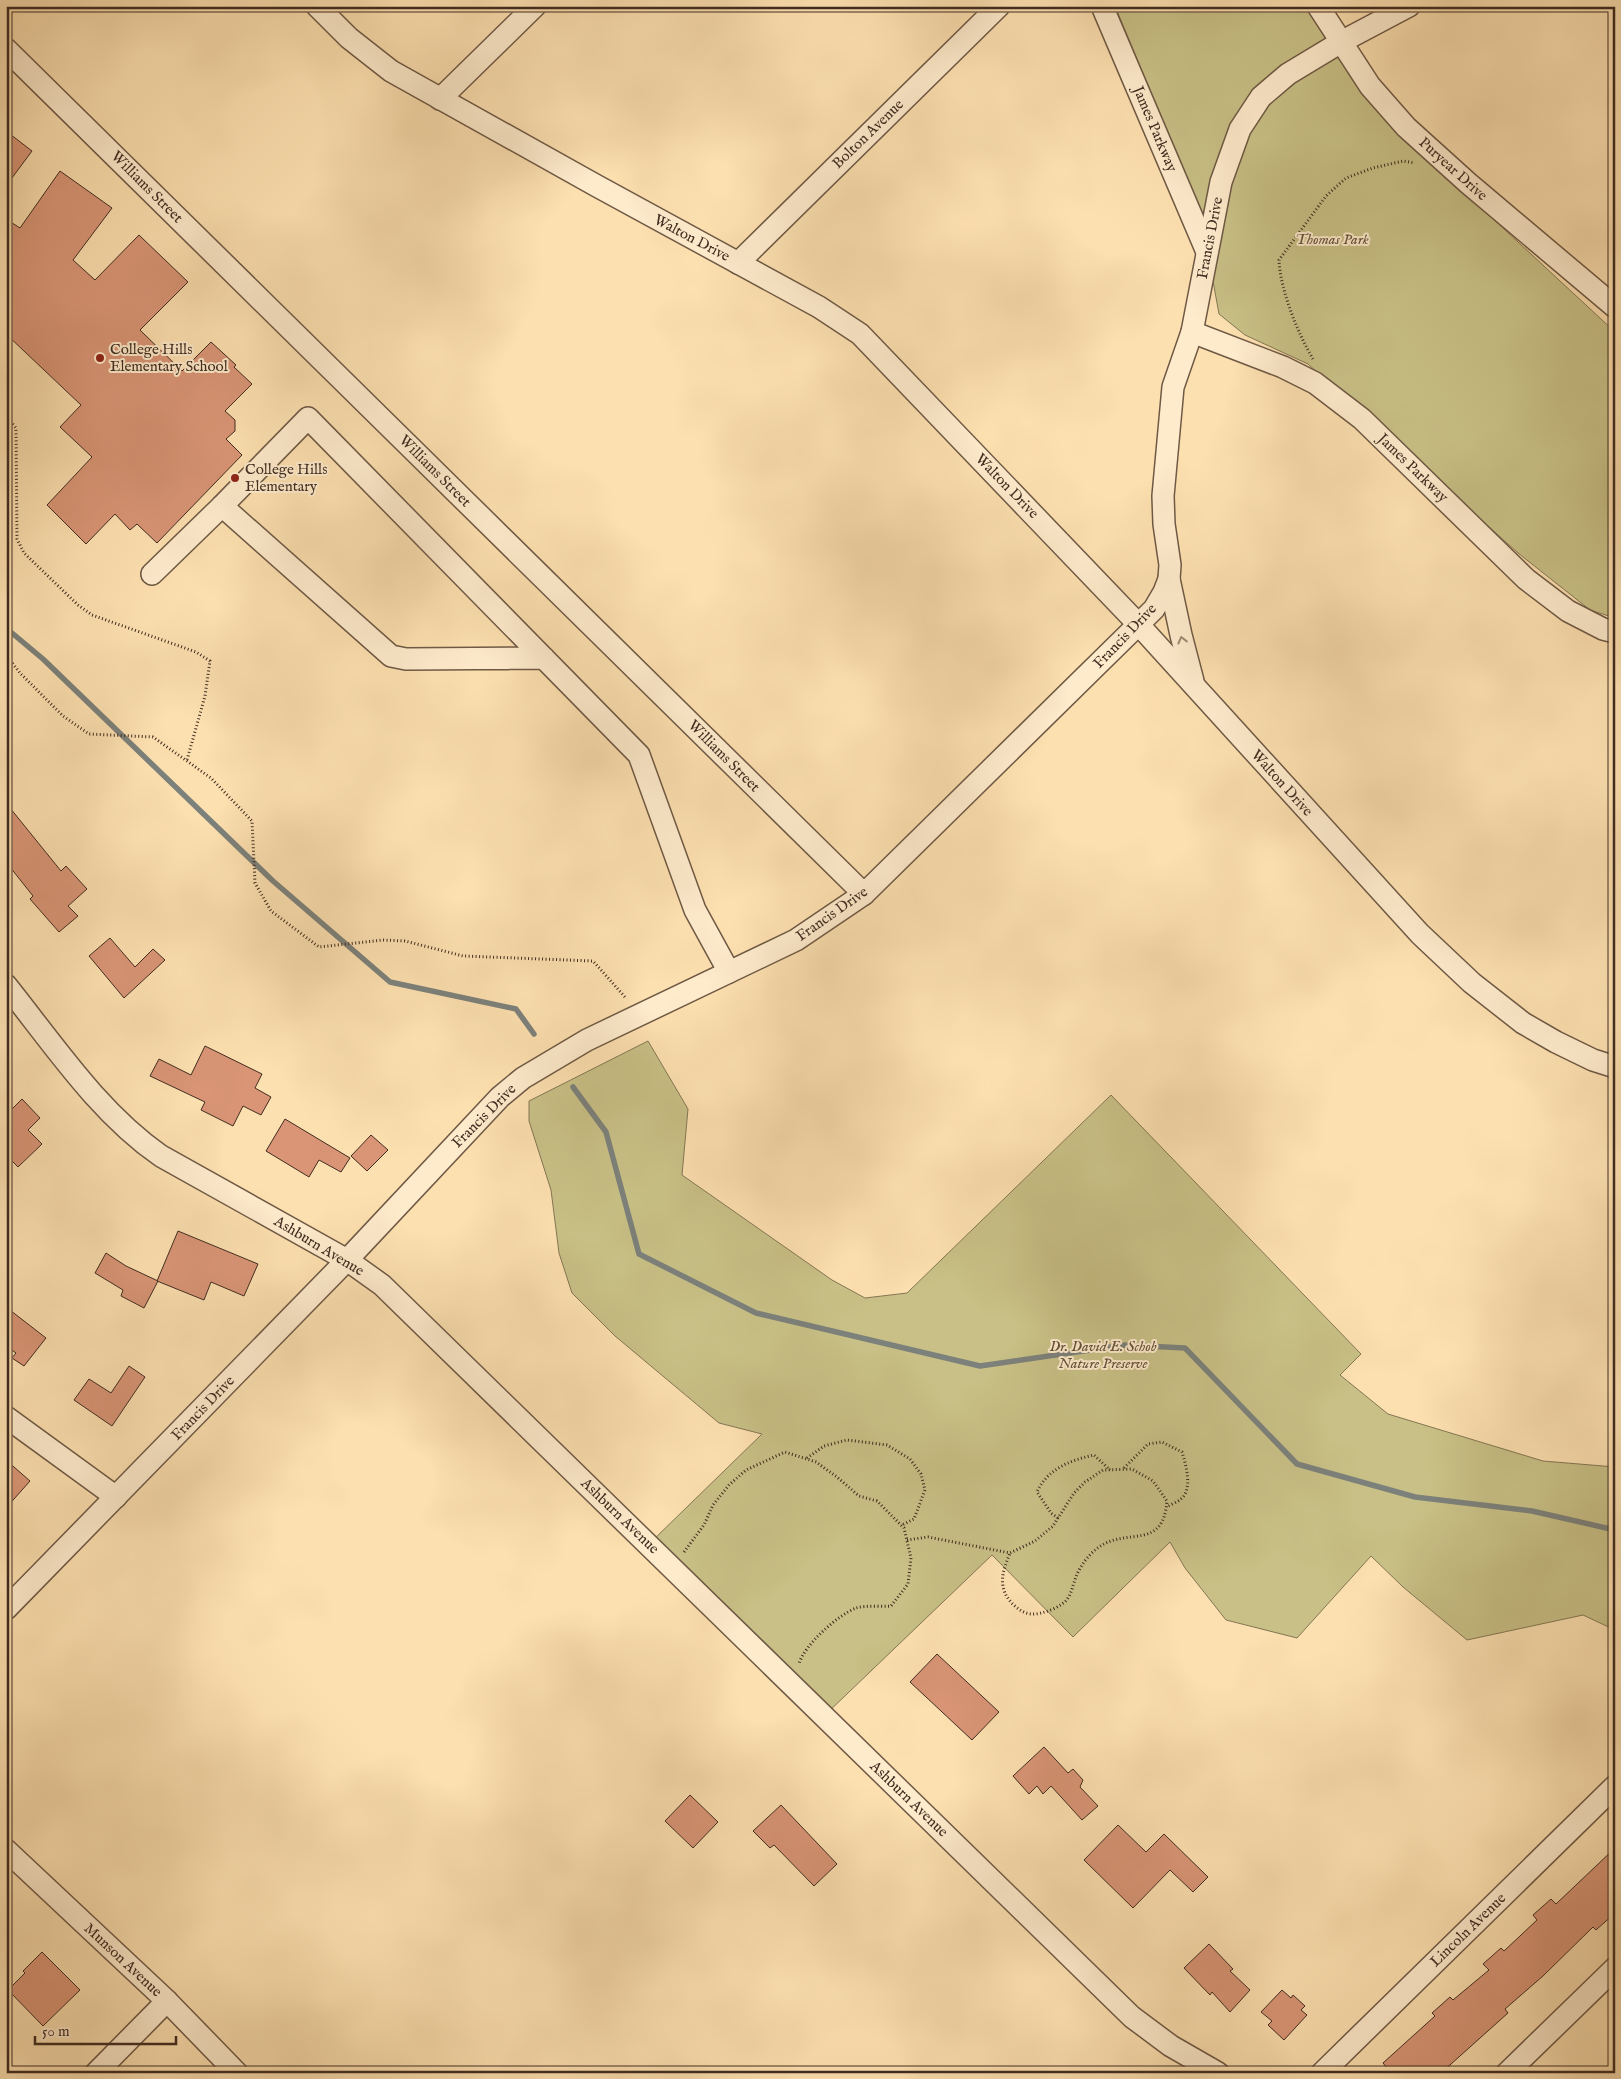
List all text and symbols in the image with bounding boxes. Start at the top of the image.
street label: James Parkway [1128,81,1182,175]
street label: Bolton Avenue [828,95,908,173]
street label: Puryear Drive [1415,133,1491,205]
street label: Williams Street [107,147,187,227]
street label: Francis Drive [1193,195,1227,281]
street label: Walton Drive [651,210,733,266]
park label: Thomas Park [1295,230,1369,249]
place label: College Hills Elementary School [110,340,229,376]
marker: College Hills Elementary School [94,352,106,364]
street label: James Parkway [1372,428,1453,507]
street label: Williams Street [395,431,475,511]
street label: Walton Drive [971,449,1043,523]
place label: College Hills Elementary [245,460,327,496]
marker: College Hills Elementary [229,472,241,484]
street label: Francis Drive [1089,599,1161,673]
one-way arrow [1177,635,1188,644]
street label: Williams Street [684,716,764,796]
street label: Walton Drive [1247,746,1317,820]
street label: Francis Drive [792,882,872,946]
street label: Francis Drive [448,1080,520,1152]
street label: Ashburn Avenue [270,1211,368,1280]
park label: Dr. David E. Schob Nature Preserve [1049,1337,1157,1373]
street label: Francis Drive [167,1371,239,1445]
street label: Ashburn Avenue [576,1473,663,1558]
street label: Ashburn Avenue [865,1756,952,1841]
street label: Lincoln Avenue [1426,1889,1510,1971]
street label: Munson Avenue [80,1919,166,2001]
scale bar [35,2014,176,2046]
text: 50 m [42,2022,70,2041]

